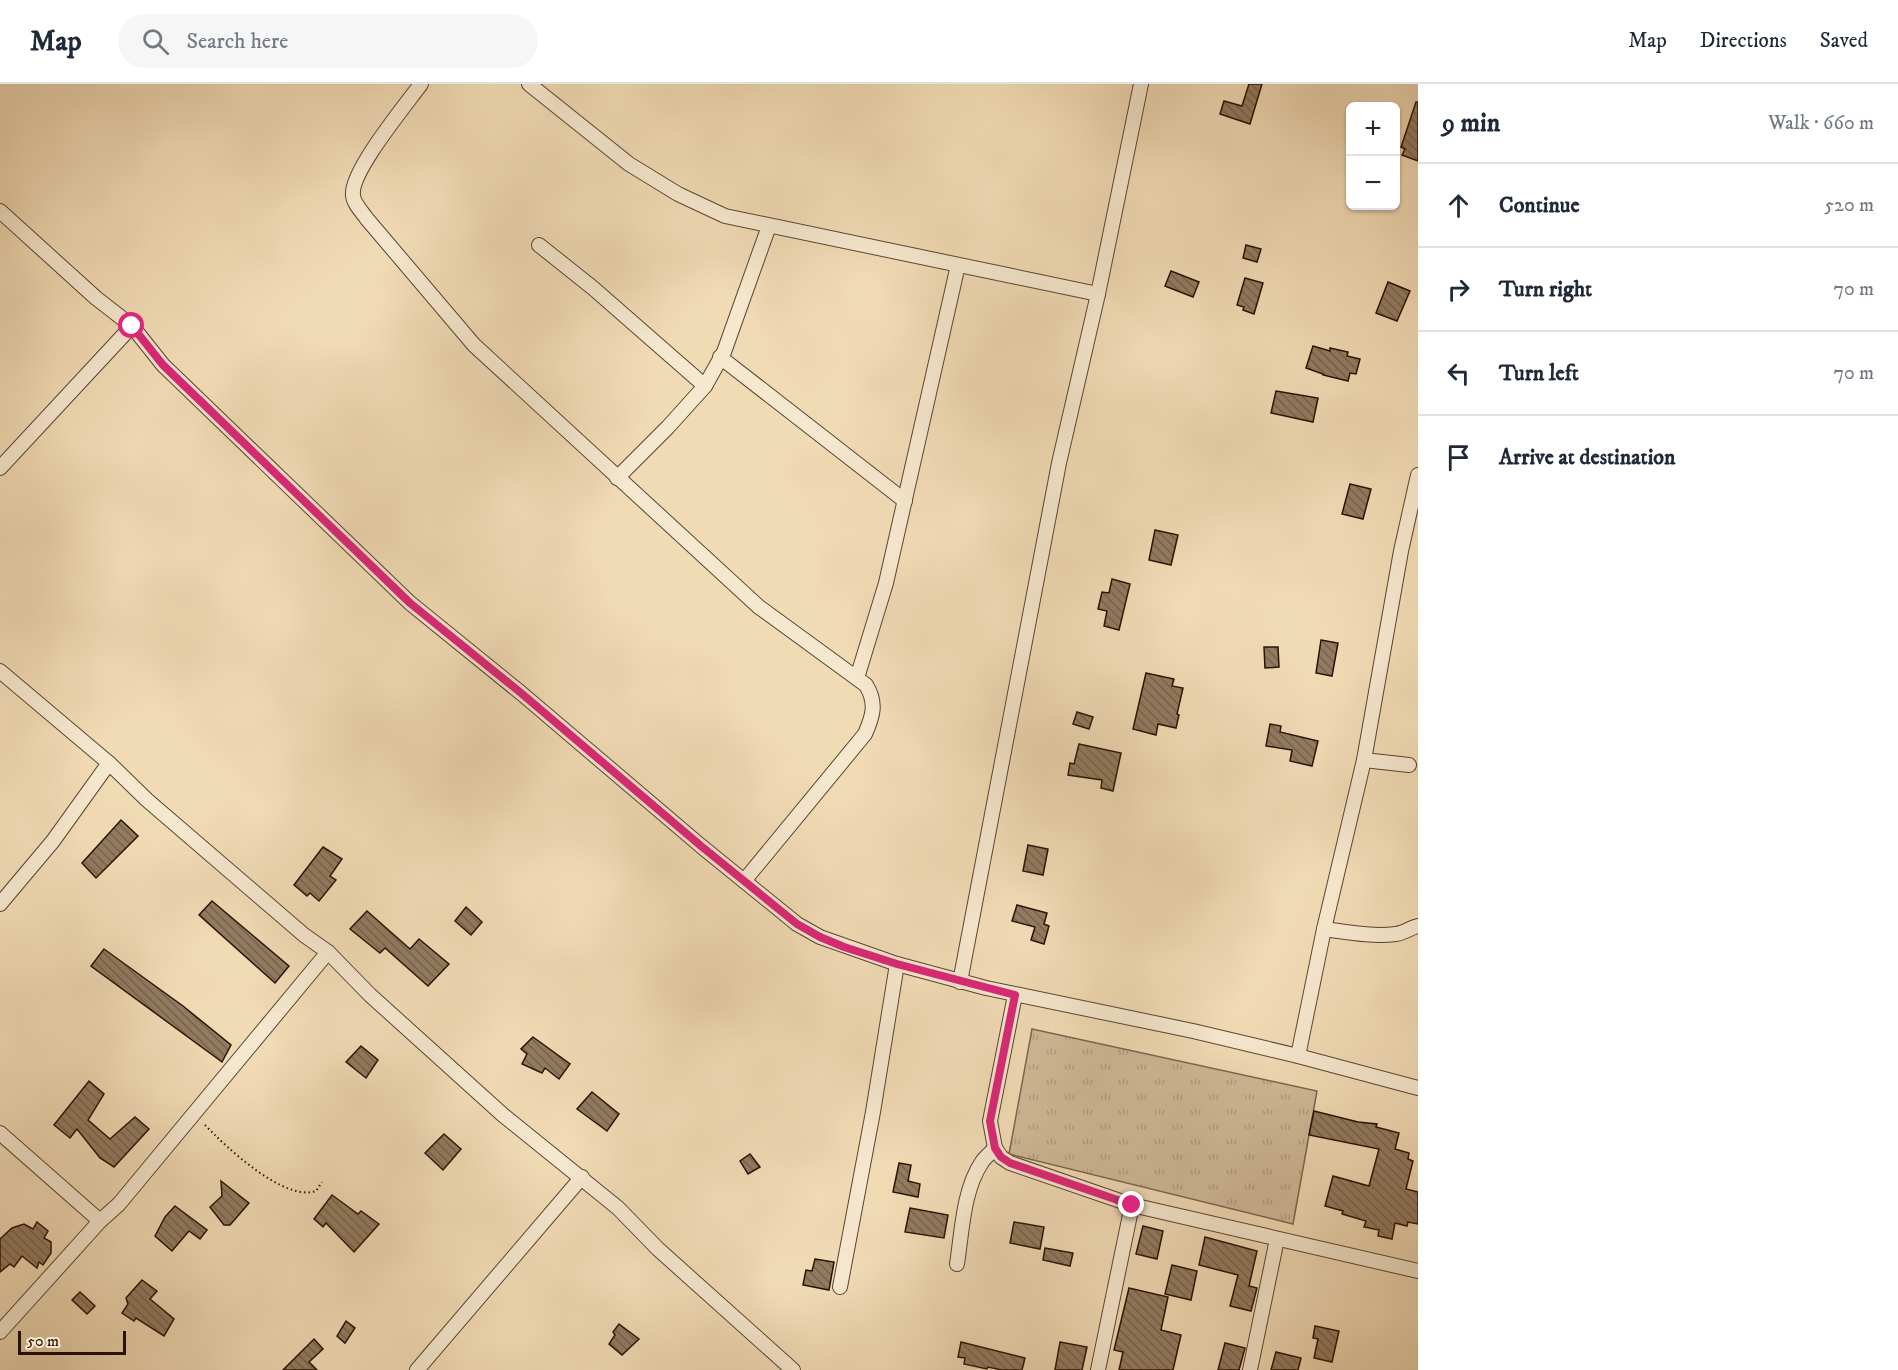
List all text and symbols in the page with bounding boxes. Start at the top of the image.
search box [118,14,538,68]
text: Map [30,24,82,59]
icon: search [139,25,172,58]
text: Search here [187,28,288,55]
text: Map [1628,28,1667,54]
text: Directions [1700,28,1787,54]
text: Saved [1820,28,1868,54]
map controls [1346,102,1400,210]
button: + [1346,102,1400,156]
text: 9 min [1442,107,1500,140]
text: Walk · 660 m [1768,111,1874,136]
button: − [1346,156,1400,210]
icon: ahead [1442,189,1475,222]
text: Continue [1499,192,1580,219]
text: 520 m [1824,193,1874,218]
icon: right [1442,273,1475,306]
text: Turn right [1499,276,1592,303]
text: 70 m [1833,277,1874,302]
route start [118,312,144,338]
icon: left [1442,357,1475,390]
text: Turn left [1499,360,1579,387]
text: 70 m [1833,361,1874,386]
icon: arrive [1442,441,1475,474]
text: Arrive at destination [1499,444,1676,471]
route end [1118,1191,1144,1217]
scale bar [18,1328,126,1356]
text: 50 m [27,1331,59,1351]

